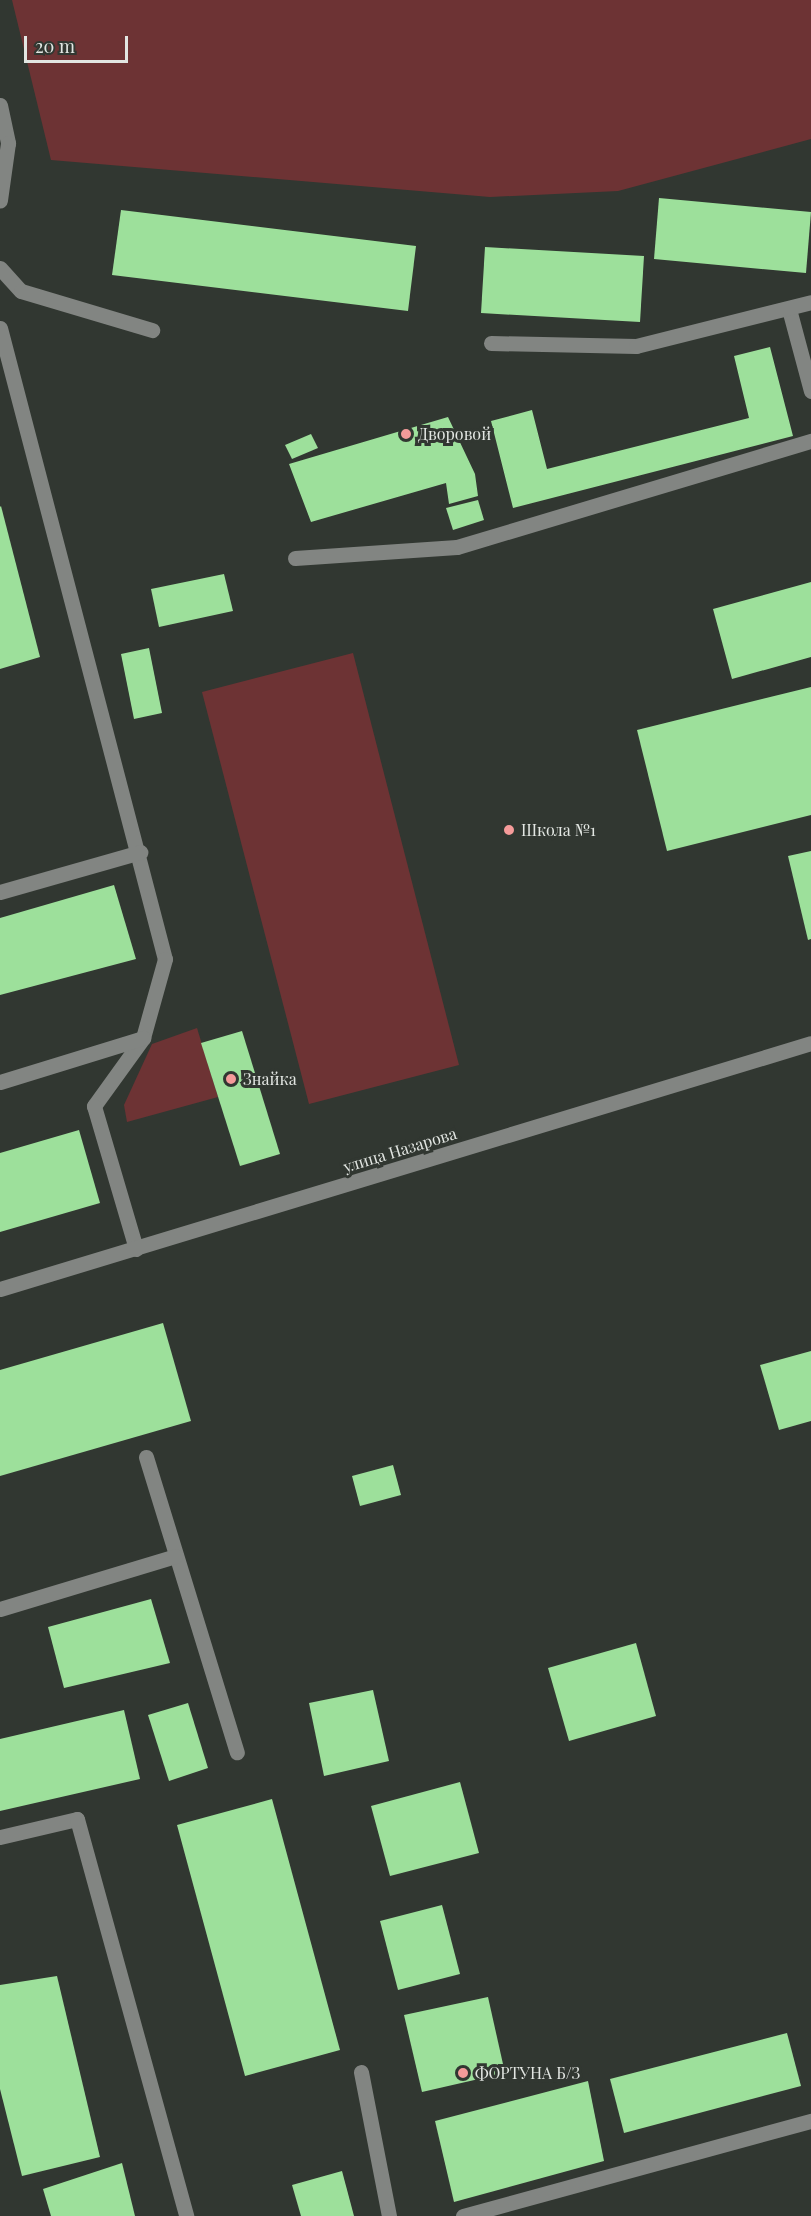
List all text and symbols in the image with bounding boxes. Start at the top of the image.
scale bar [27,24,130,62]
text: 20 m [35,34,75,58]
place label: Дворовой [418,424,491,444]
marker: Дворовой [399,427,413,441]
place label: Школа №1 [521,820,596,840]
marker: Школа №1 [502,823,516,837]
place label: Знайка [243,1069,297,1089]
marker: Знайка [224,1072,238,1086]
street label: улица Назарова [341,1124,459,1176]
place label: ФОРТУНА Б/З [475,2063,580,2083]
marker: ФОРТУНА Б/З [456,2066,470,2080]

